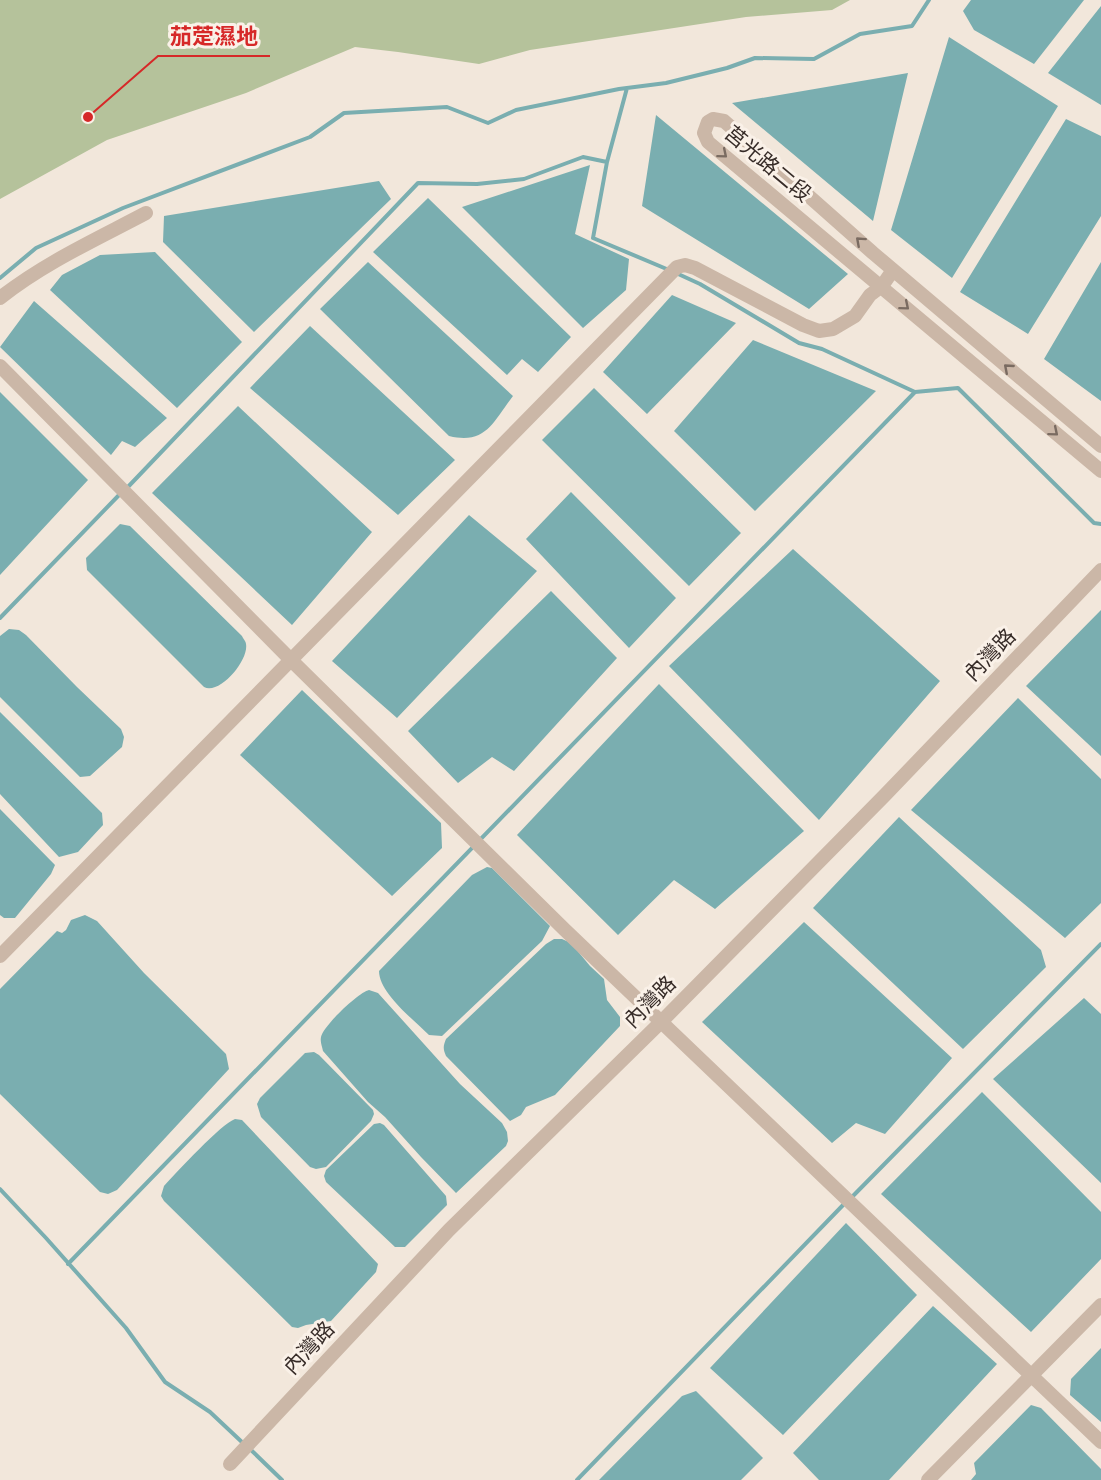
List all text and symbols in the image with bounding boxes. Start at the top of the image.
callout: 茄萣濕地 [158,16,270,56]
text: 茄萣濕地 [170,24,258,49]
street label: 莒光路二段 [720,120,817,207]
one-way arrow [716,147,727,158]
one-way arrow [856,237,866,248]
one-way arrow [898,299,909,310]
one-way arrow [1004,364,1015,375]
one-way arrow [1047,424,1058,435]
street label: 內灣路 [959,623,1021,686]
street label: 內灣路 [619,971,681,1033]
street label: 內灣路 [278,1316,339,1379]

